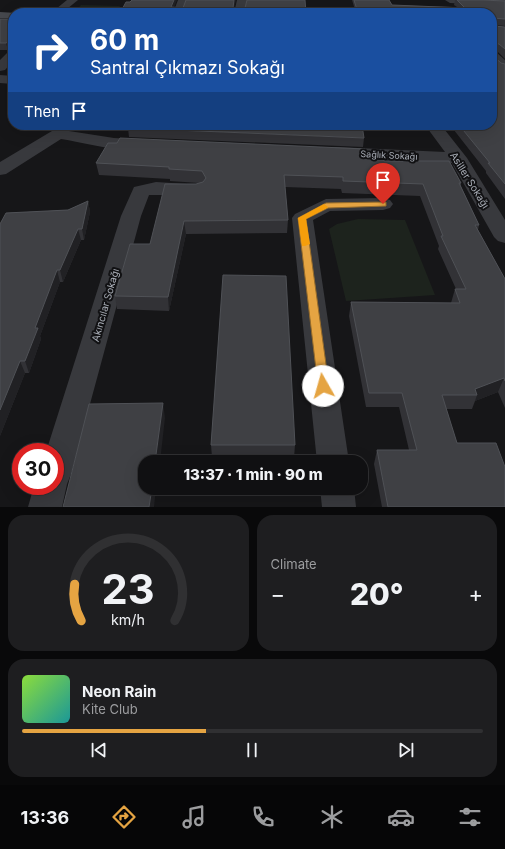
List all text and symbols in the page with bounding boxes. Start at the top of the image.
text: 60 m [90,23,159,57]
icon: right [24,24,76,76]
text: Santral Çıkmazı Sokağı [90,57,285,78]
icon: arrive [68,100,90,122]
text: Then [24,102,60,121]
street label: Sağlık Sokağı [360,148,418,162]
street label: Asiller Sokağı [448,150,492,210]
pin [366,163,400,204]
icon: arrive [372,169,394,191]
street label: Akıncılar Sokağı [89,267,121,343]
position arrow [302,365,344,407]
speed limit sign: 30 [12,443,64,495]
text: 13:37 · 1 min · 90 m [183,465,323,484]
text: Climate [271,556,317,572]
text: 23 [102,564,155,614]
text: 20° [350,576,404,612]
text: − [271,581,285,607]
text: + [468,581,483,607]
text: km/h [111,611,145,628]
text: Neon Rain [82,682,156,701]
text: Kite Club [82,701,138,717]
icon: previous [88,739,110,761]
icon: pause [241,739,263,761]
icon: next [395,739,417,761]
icon: directions [110,803,138,831]
icon: music [180,803,208,831]
icon: phone [249,803,277,831]
icon: climate [318,803,346,831]
icon: car [387,803,415,831]
icon: filters [456,803,484,831]
text: 13:36 [21,807,69,828]

